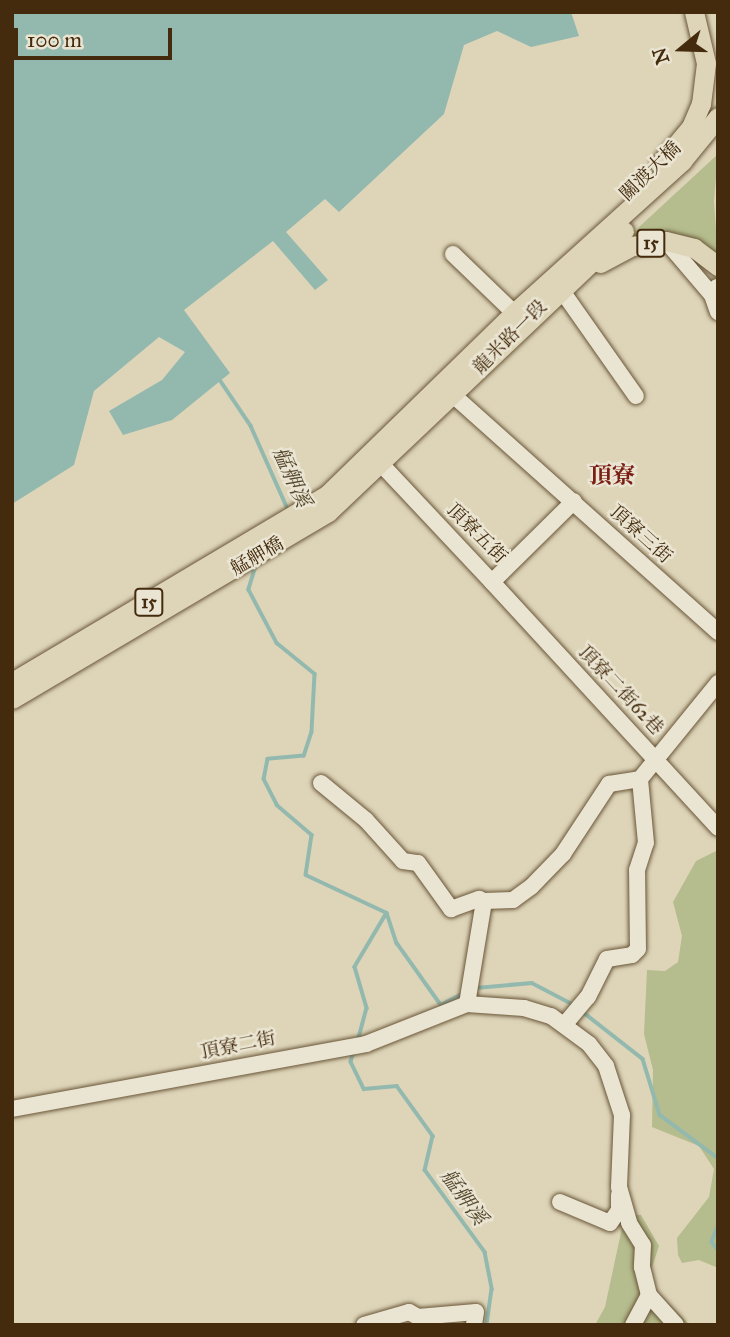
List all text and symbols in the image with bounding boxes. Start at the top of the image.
scale bar [18,14,175,58]
north arrow [646,14,716,84]
text: 100 m [27,27,82,53]
text: N [647,45,674,67]
street label: 關渡大橋 [615,136,685,206]
road number: 15 [635,229,667,258]
street label: 龍米路一段 [468,295,552,379]
water label: 艋舺溪 [268,443,316,511]
district label: 頂寮 [589,461,635,489]
street label: 頂寮五街 [442,498,512,568]
street label: 頂寮三街 [605,500,677,568]
street label: 艋舺橋 [227,532,287,580]
road number: 15 [133,588,165,616]
street label: 頂寮二街62巷 [574,640,668,740]
street label: 頂寮二街 [199,1027,277,1063]
water label: 艋舺溪 [435,1164,493,1230]

